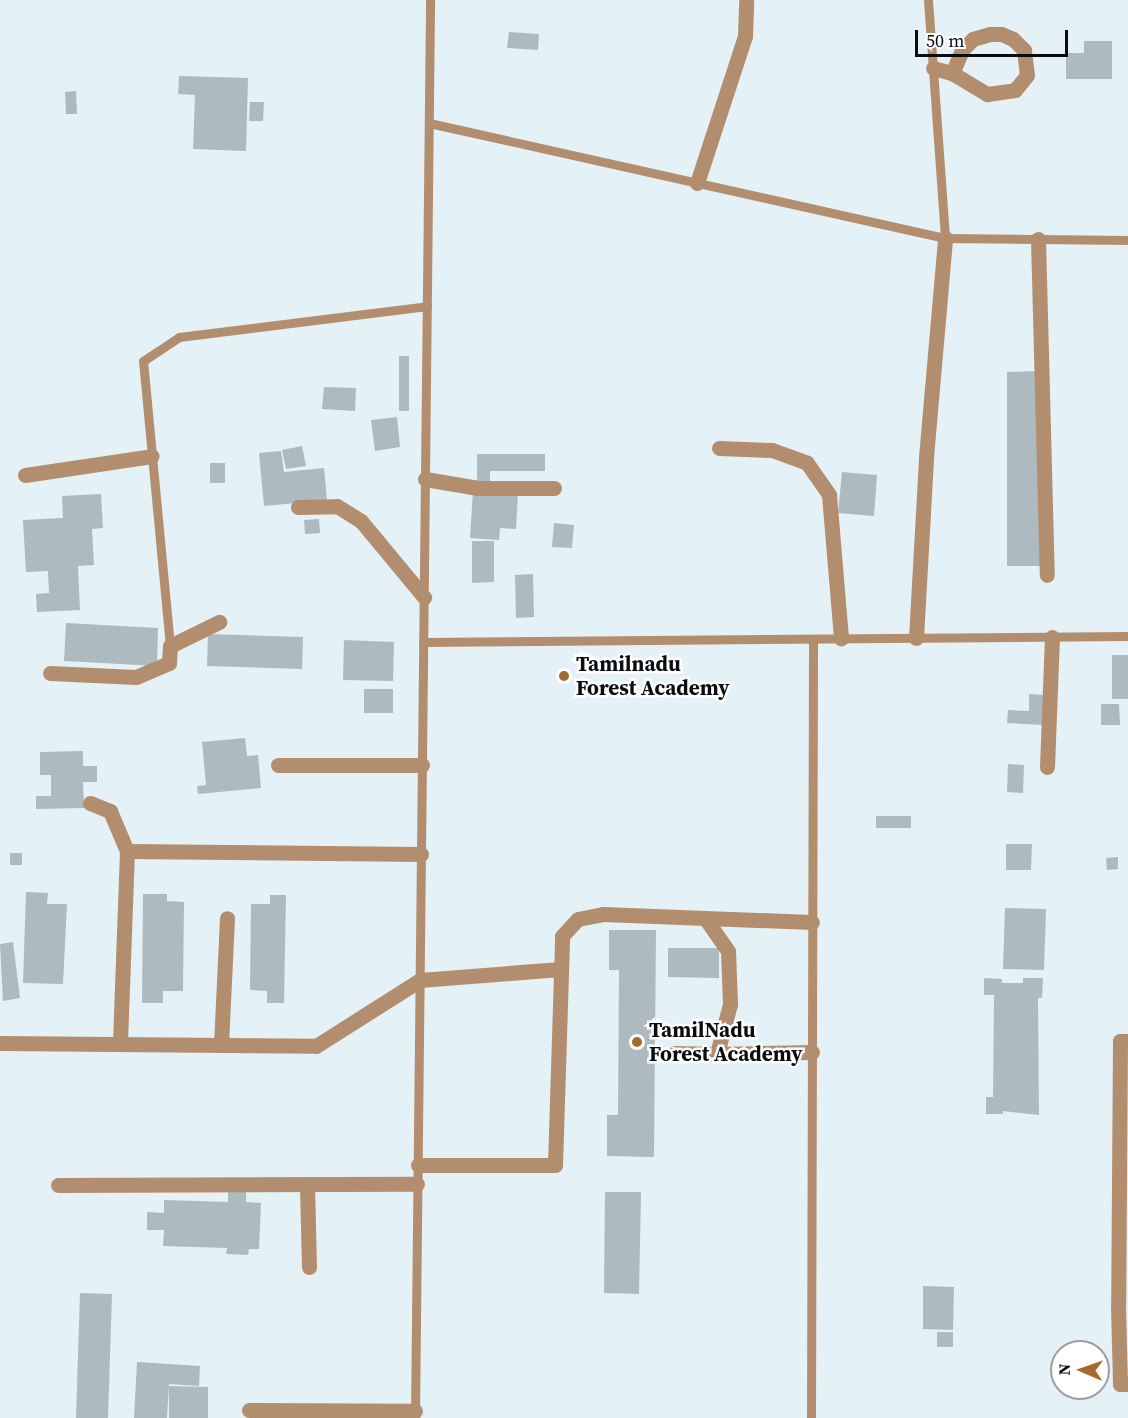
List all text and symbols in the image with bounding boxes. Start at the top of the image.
scale bar [918,18,1071,56]
text: 50 m [926,28,964,53]
place label: Tamilnadu Forest Academy [576,651,729,701]
marker: Tamilnadu Forest Academy [557,669,571,683]
place label: TamilNadu Forest Academy [649,1017,802,1067]
marker: TamilNadu Forest Academy [630,1035,644,1049]
north arrow [1050,1340,1110,1400]
text: N [1053,1363,1075,1376]

